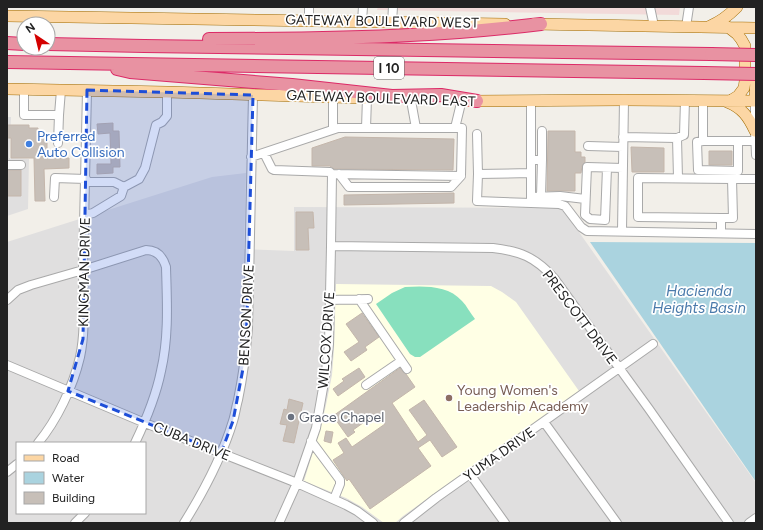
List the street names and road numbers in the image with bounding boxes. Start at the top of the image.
street label: GATEWAY BOULEVARD WEST [285,11,479,32]
road number: I 10 [374,57,404,79]
street label: GATEWAY BOULEVARD EAST [286,87,476,110]
street label: KINGMAN DRIVE [75,217,94,327]
street label: BENSON DRIVE [235,264,258,366]
street label: PRESCOTT DRIVE [539,267,621,368]
street label: WILCOX DRIVE [315,291,338,389]
street label: CUBA DRIVE [151,418,233,465]
street label: YUMA DRIVE [460,424,538,485]

